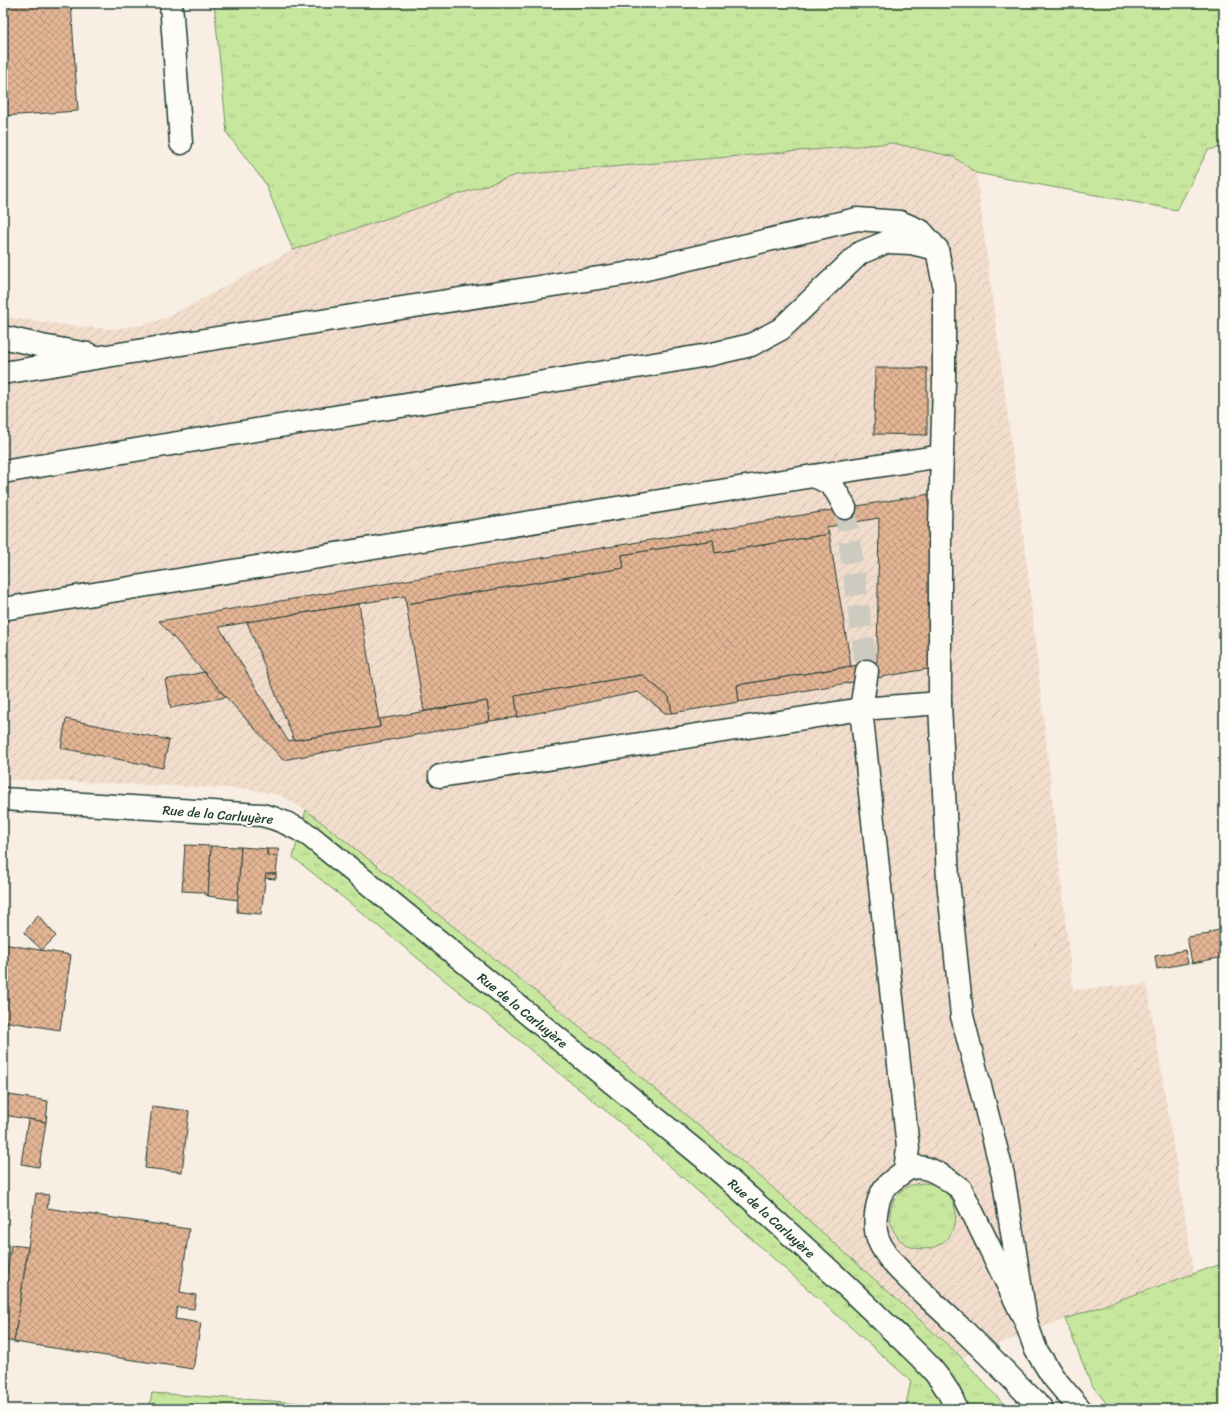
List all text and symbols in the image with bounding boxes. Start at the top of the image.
street label: Rue de la Carluyère [162,798,275,831]
street label: Rue de la Carluyère [472,966,573,1054]
street label: Rue de la Carluyère [723,1173,821,1264]

